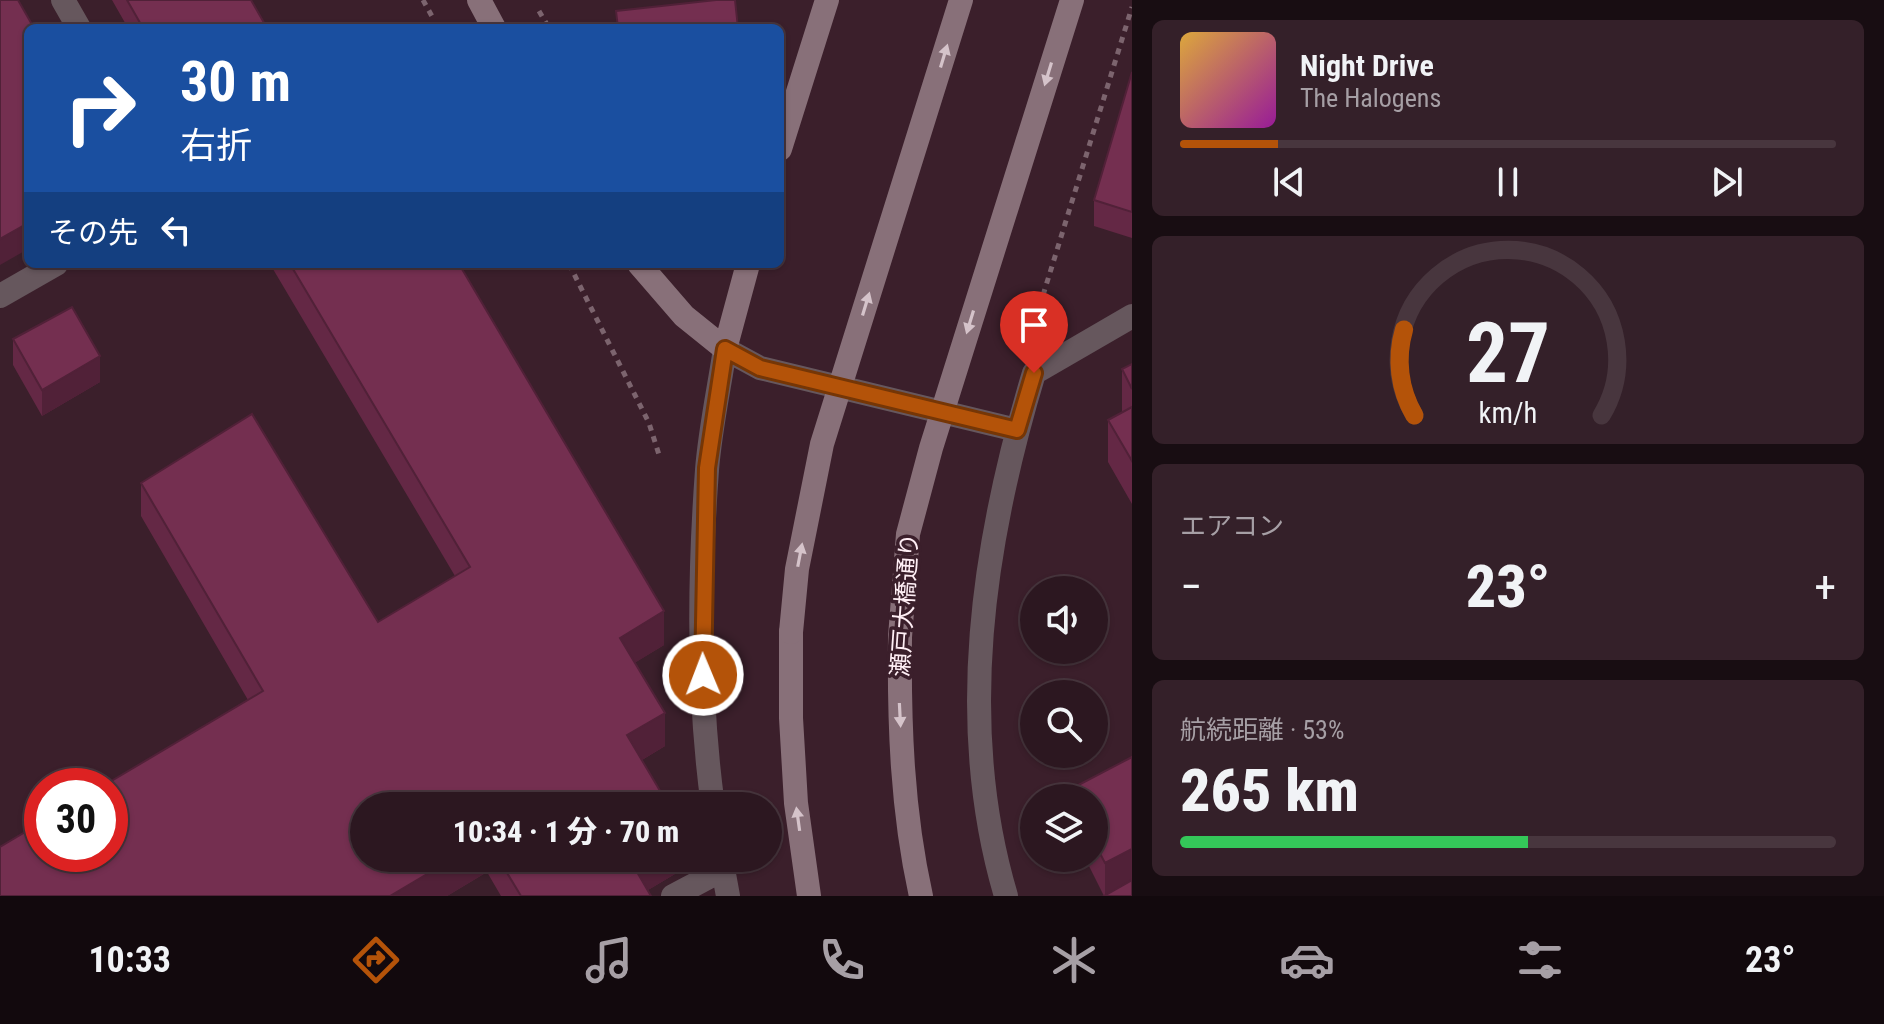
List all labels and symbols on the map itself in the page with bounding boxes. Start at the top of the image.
one-way arrow [938,43,950,67]
one-way arrow [1042,63,1054,87]
one-way arrow [860,291,873,315]
pin [1000,291,1068,373]
one-way arrow [964,311,976,335]
street label: 瀬戸大橋通り [886,532,924,678]
one-way arrow [794,542,807,567]
position arrow [661,633,745,717]
one-way arrow [894,703,907,728]
speed limit sign: 30 [24,768,128,872]
one-way arrow [791,806,804,831]

